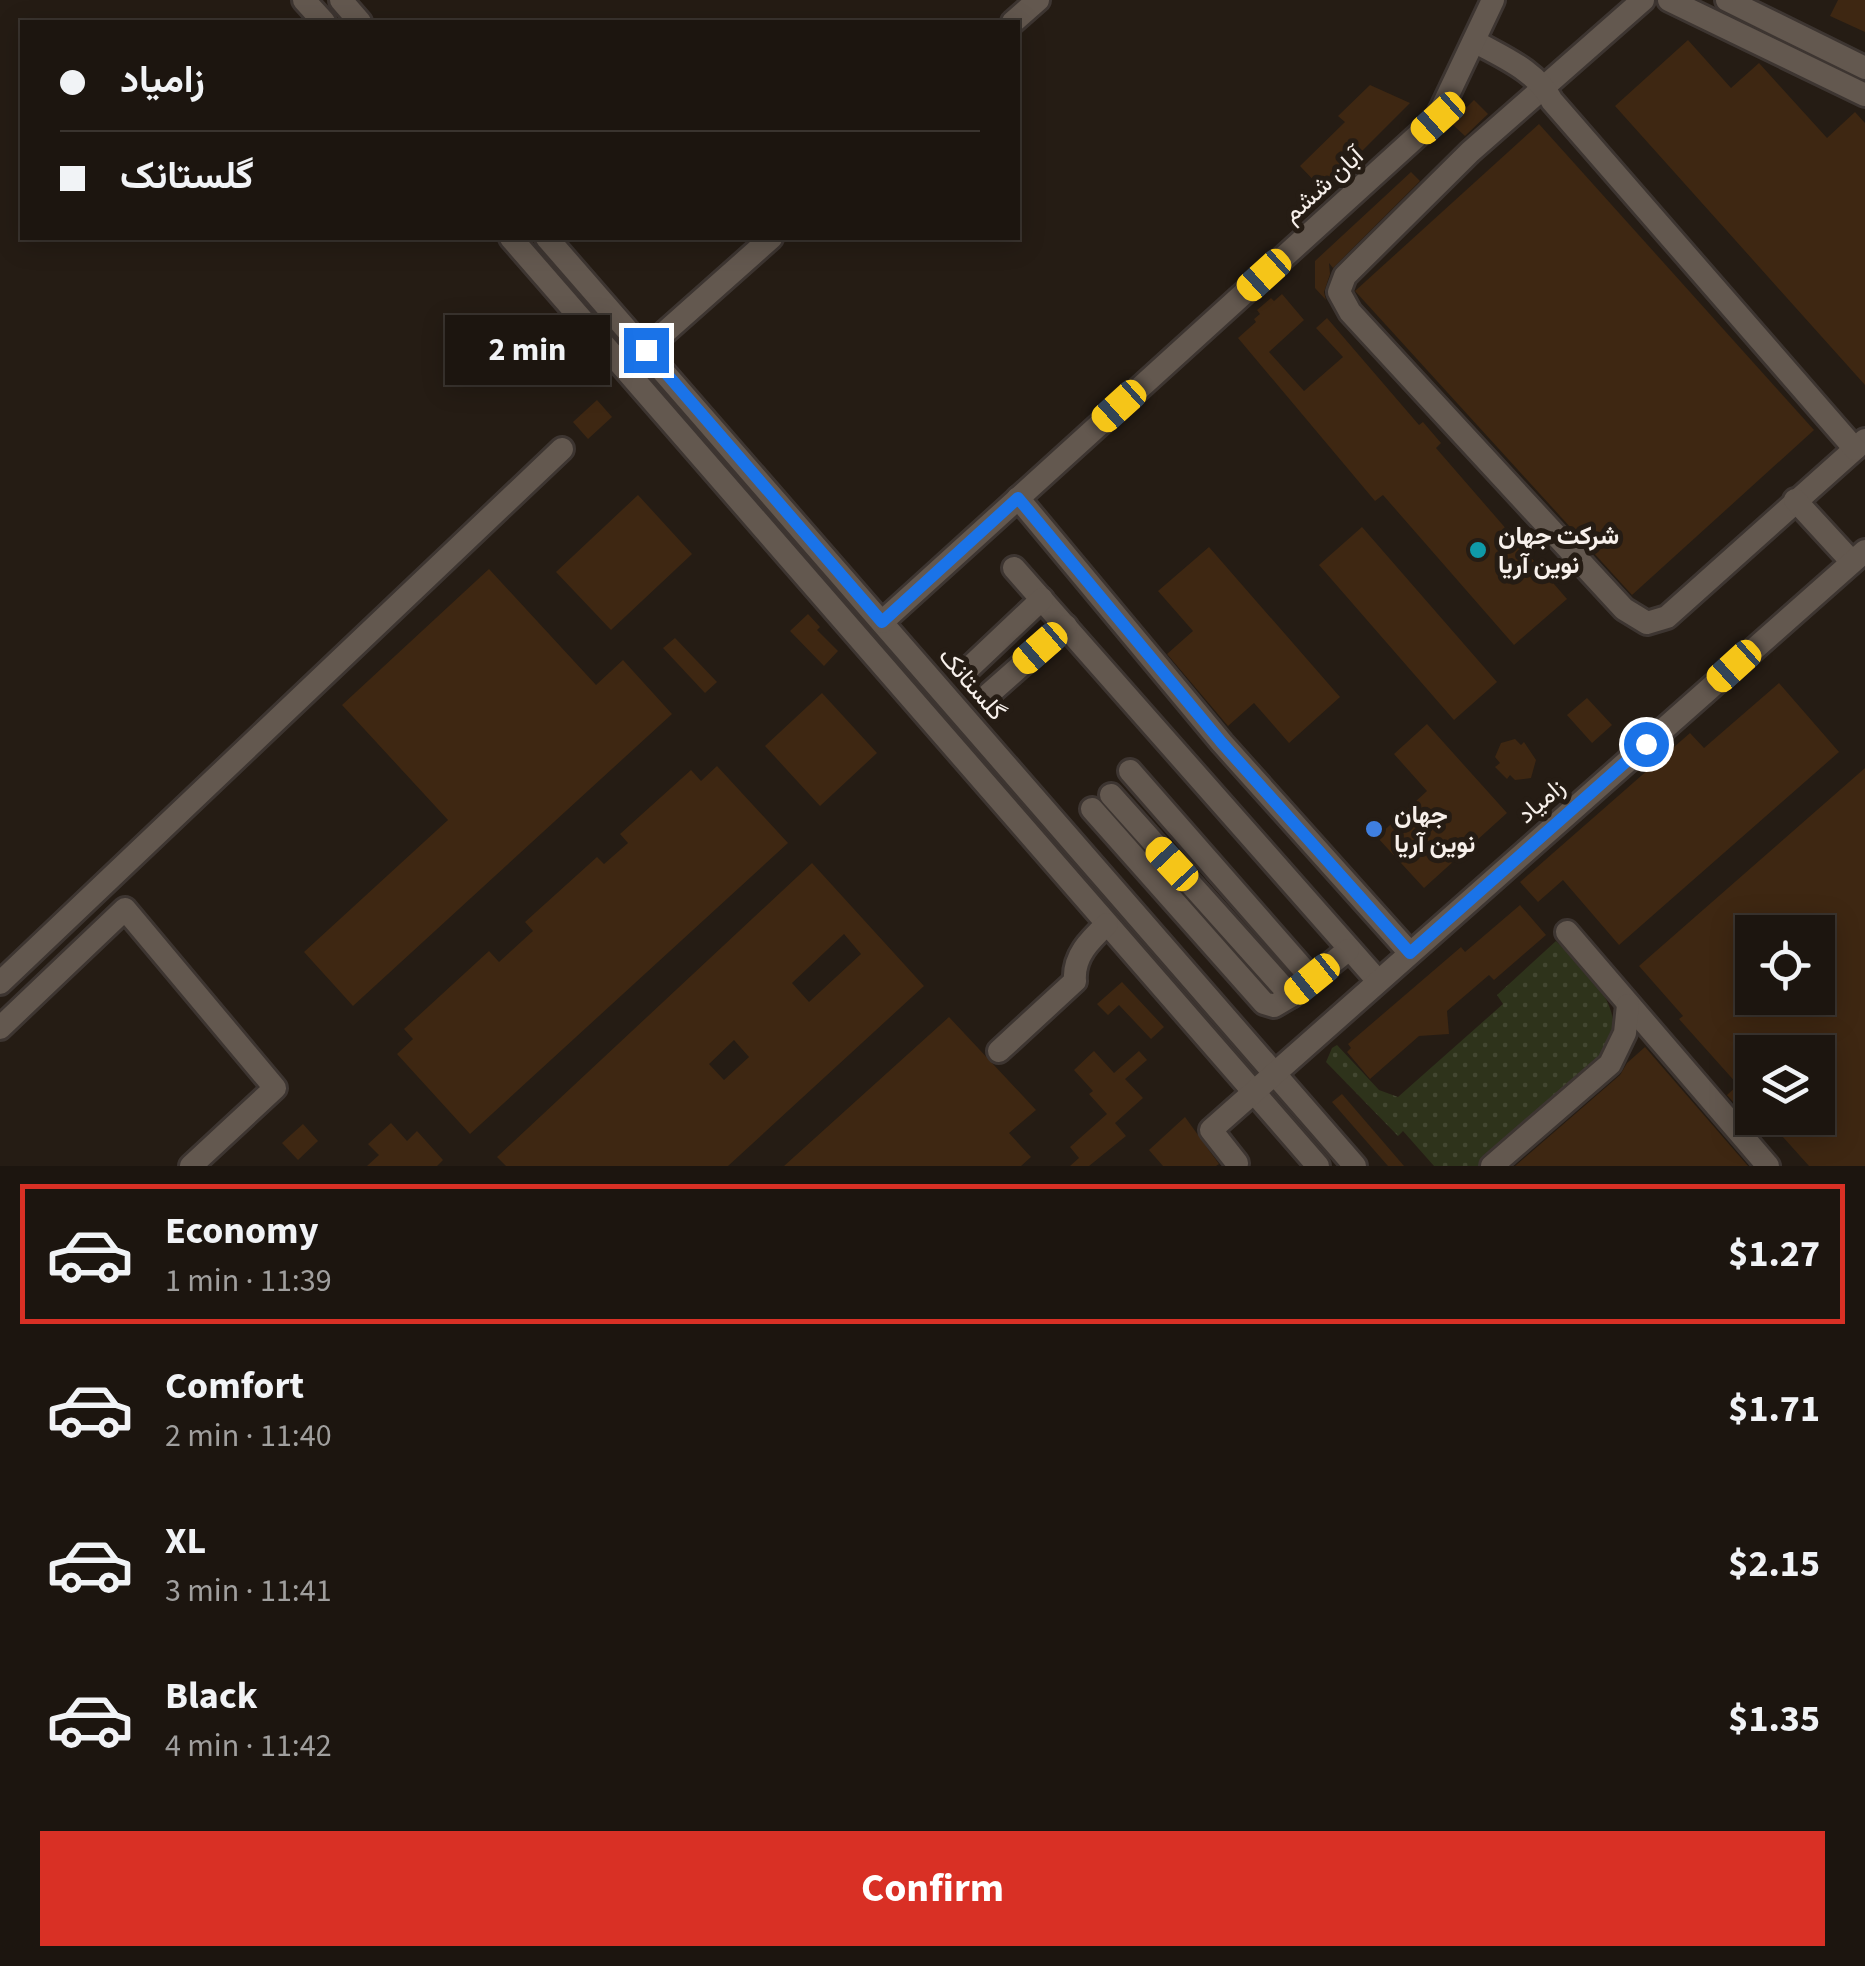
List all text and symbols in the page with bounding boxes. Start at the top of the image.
text: زامیاد [120,53,205,107]
car [1406,87,1470,149]
street label: آبان ششم [1274,137,1373,231]
text: گلستانک [120,149,254,203]
car [1232,244,1296,306]
callout: 2 min [446,315,611,385]
text: 2 min [489,327,566,373]
route end [624,328,669,373]
car [1087,375,1151,437]
place label: شرکت جهان نوین آریا [1498,518,1619,583]
marker: شرکت جهان نوین آریا [1467,539,1489,561]
car [1008,617,1072,679]
car [1702,635,1766,697]
street label: گلستانک [930,639,1014,729]
route start [1624,722,1669,767]
street label: زامیاد [1509,770,1573,832]
place label: جهان نوین آریا [1394,797,1475,862]
marker: جهان نوین آریا [1363,818,1385,840]
car [1141,832,1203,896]
map controls [1735,915,1835,1135]
button: locate [1735,915,1835,1015]
car [1279,948,1345,1010]
button: layers [1735,1035,1835,1135]
text: Economy [165,1204,318,1258]
icon: car [45,1209,135,1299]
text: $1.27 [1728,1227,1820,1281]
text: 1 min · 11:39 [165,1258,332,1304]
text: Comfort [165,1359,304,1413]
icon: car [45,1364,135,1454]
text: $1.71 [1728,1382,1820,1436]
text: 2 min · 11:40 [165,1413,332,1459]
text: XL [165,1514,206,1568]
icon: car [45,1519,135,1609]
text: $2.15 [1728,1537,1820,1591]
text: 3 min · 11:41 [165,1568,332,1614]
text: Black [165,1669,258,1723]
icon: car [45,1674,135,1764]
text: $1.35 [1728,1692,1820,1746]
text: 4 min · 11:42 [165,1723,332,1769]
button: Confirm [40,1831,1825,1946]

